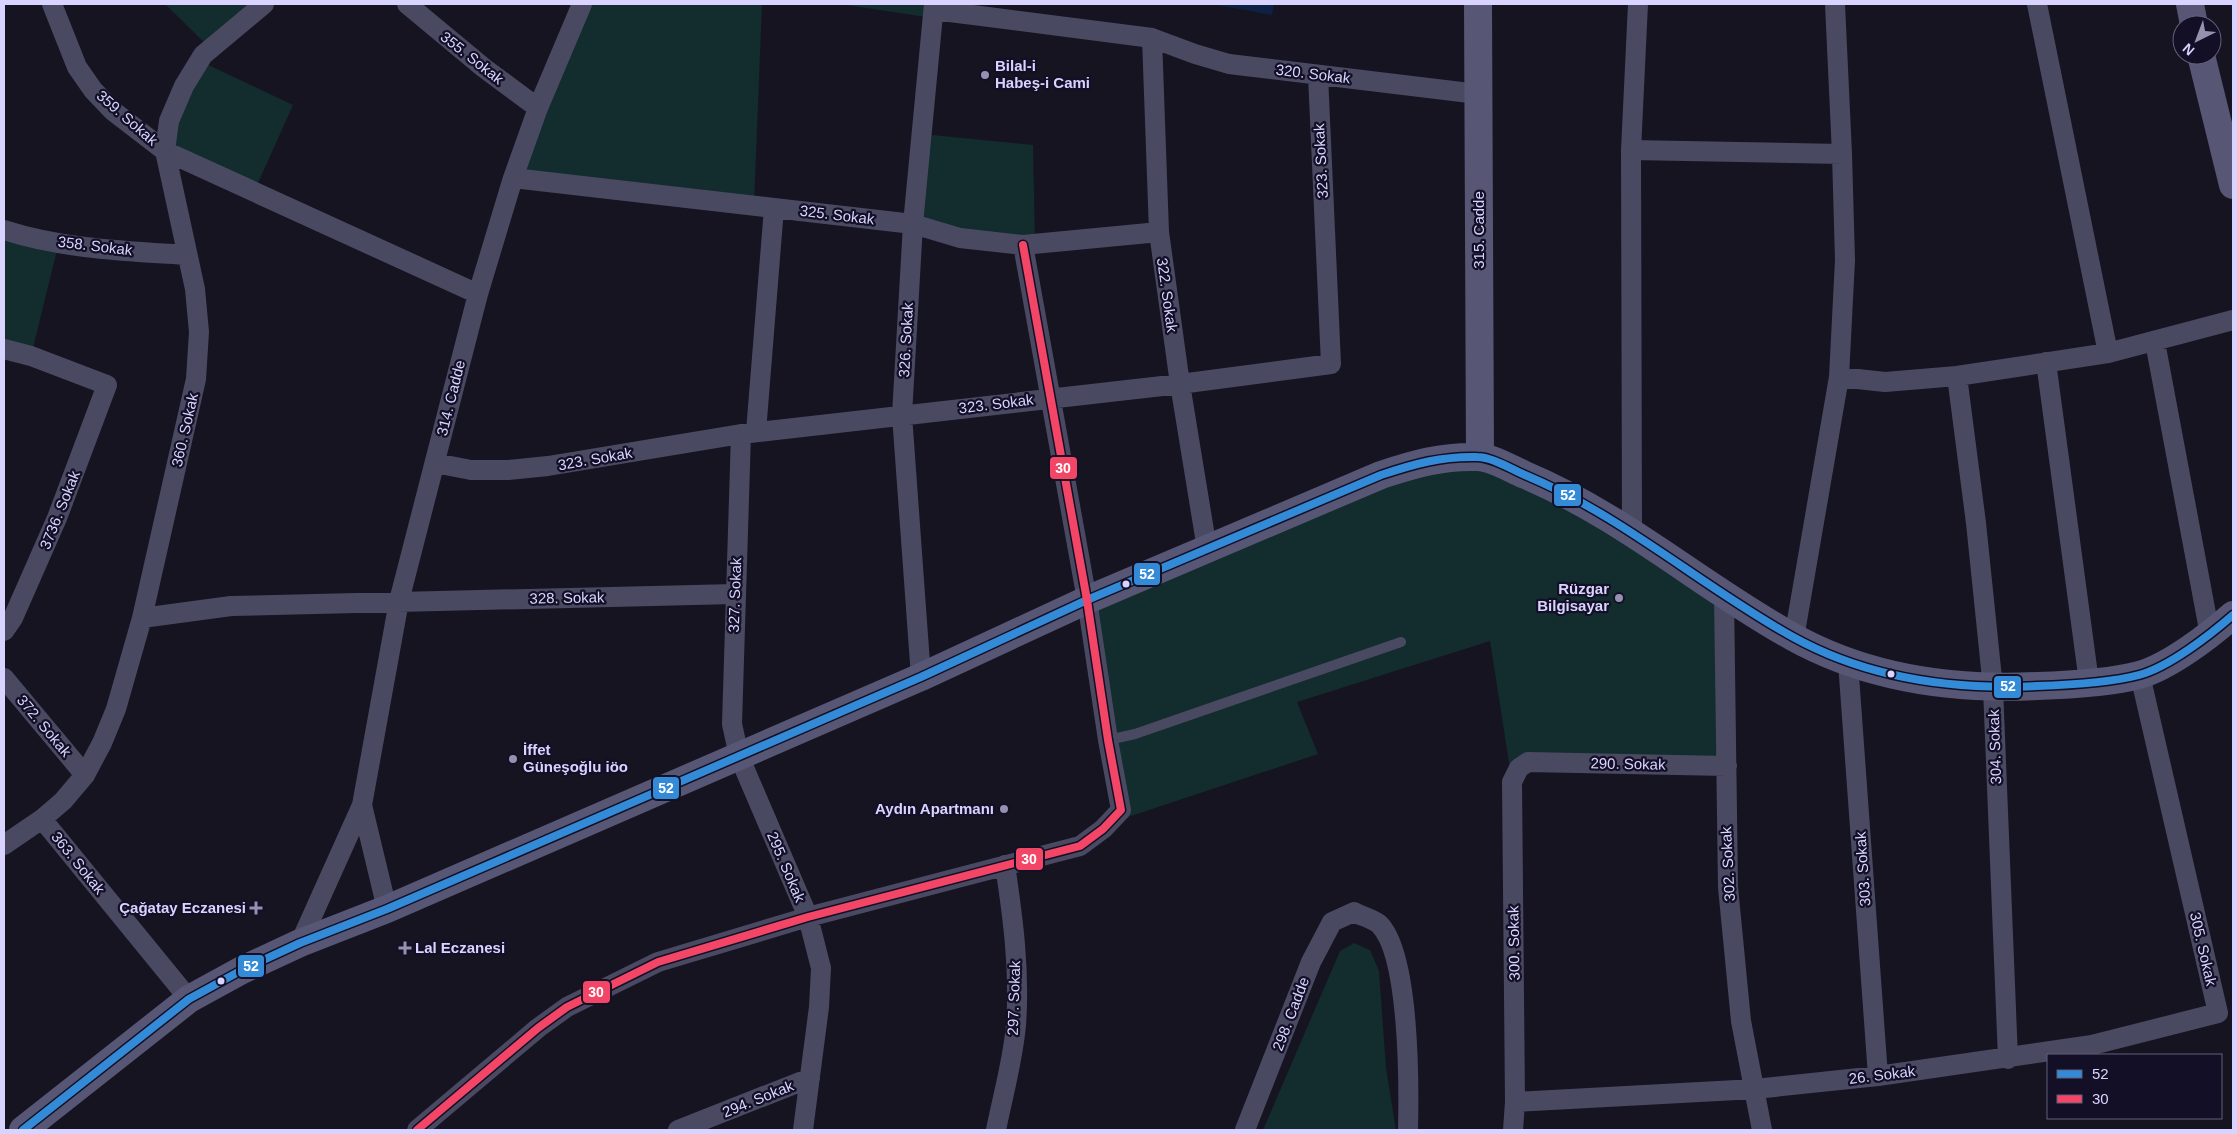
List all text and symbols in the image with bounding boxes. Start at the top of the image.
north arrow [2172,15,2222,65]
street label: 355. Sokak [437,28,508,88]
text: N [2179,40,2197,59]
place label: Bilal-i Habeş-i Cami [995,57,1090,91]
street label: 320. Sokak [1275,60,1352,87]
marker: Bilal-i Habeş-i Cami [979,69,991,81]
street label: 359. Sokak [93,87,162,149]
street label: 323. Sokak [1310,123,1331,199]
street label: 315. Cadde [1470,191,1487,269]
street label: 325. Sokak [799,201,876,228]
street label: 358. Sokak [57,232,134,259]
street label: 322. Sokak [1154,257,1181,334]
street label: 326. Sokak [895,302,916,378]
street label: 314. Cadde [433,358,468,438]
street label: 323. Sokak [958,390,1035,417]
street label: 360. Sokak [168,391,201,468]
street label: 323. Sokak [556,444,634,473]
line badge: 30 [1049,456,1078,480]
text: 30 [1055,460,1071,476]
street label: 3736. Sokak [36,468,83,552]
line badge: 52 [1553,483,1582,507]
text: 52 [1560,487,1576,503]
street label: 327. Sokak [725,557,744,633]
line badge: 52 [1133,562,1161,586]
text: 52 [1139,566,1155,582]
unlabelled marker [1121,579,1131,589]
place label: Rüzgar Bilgisayar [1537,580,1609,614]
street label: 328. Sokak [529,588,605,607]
marker: Rüzgar Bilgisayar [1613,592,1625,604]
unlabelled marker [1886,669,1896,679]
line badge: 52 [1993,675,2022,699]
text: 52 [2000,678,2016,694]
street label: 372. Sokak [14,691,75,760]
street label: 304. Sokak [1985,709,2004,785]
place label: İffet Güneşoğlu iöo [523,741,628,775]
marker: İffet Güneşoğlu iöo [507,753,519,765]
street label: 290. Sokak [1590,754,1666,773]
line badge: 52 [652,776,680,800]
text: 52 [658,780,674,796]
place label: Aydın Apartmanı [875,800,994,817]
marker: Aydın Apartmanı [998,803,1010,815]
street label: 302. Sokak [1717,826,1738,902]
street label: 363. Sokak [48,828,109,898]
street label: 295. Sokak [764,829,809,905]
street label: 303. Sokak [1851,831,1874,907]
line badge: 30 [1015,847,1044,871]
text: 30 [1021,851,1037,867]
place label: Çağatay Eczanesi [119,899,246,916]
marker: Çağatay Eczanesi [250,902,262,914]
street label: 300. Sokak [1504,905,1523,981]
street label: 305. Sokak [2187,910,2220,988]
place label: Lal Eczanesi [415,939,505,956]
marker: Lal Eczanesi [399,942,411,954]
line badge: 52 [237,954,265,978]
text: 52 [243,958,259,974]
street label: 297. Sokak [1004,960,1023,1036]
street label: 298. Cadde [1269,975,1312,1053]
unlabelled marker [216,976,226,986]
line badge: 30 [582,980,611,1004]
text: 30 [588,984,604,1000]
legend [2047,1054,2222,1119]
street label: 26. Sokak [1848,1062,1917,1087]
text: 52 [2092,1065,2109,1082]
street label: 294. Sokak [720,1076,796,1120]
text: 30 [2092,1090,2109,1107]

